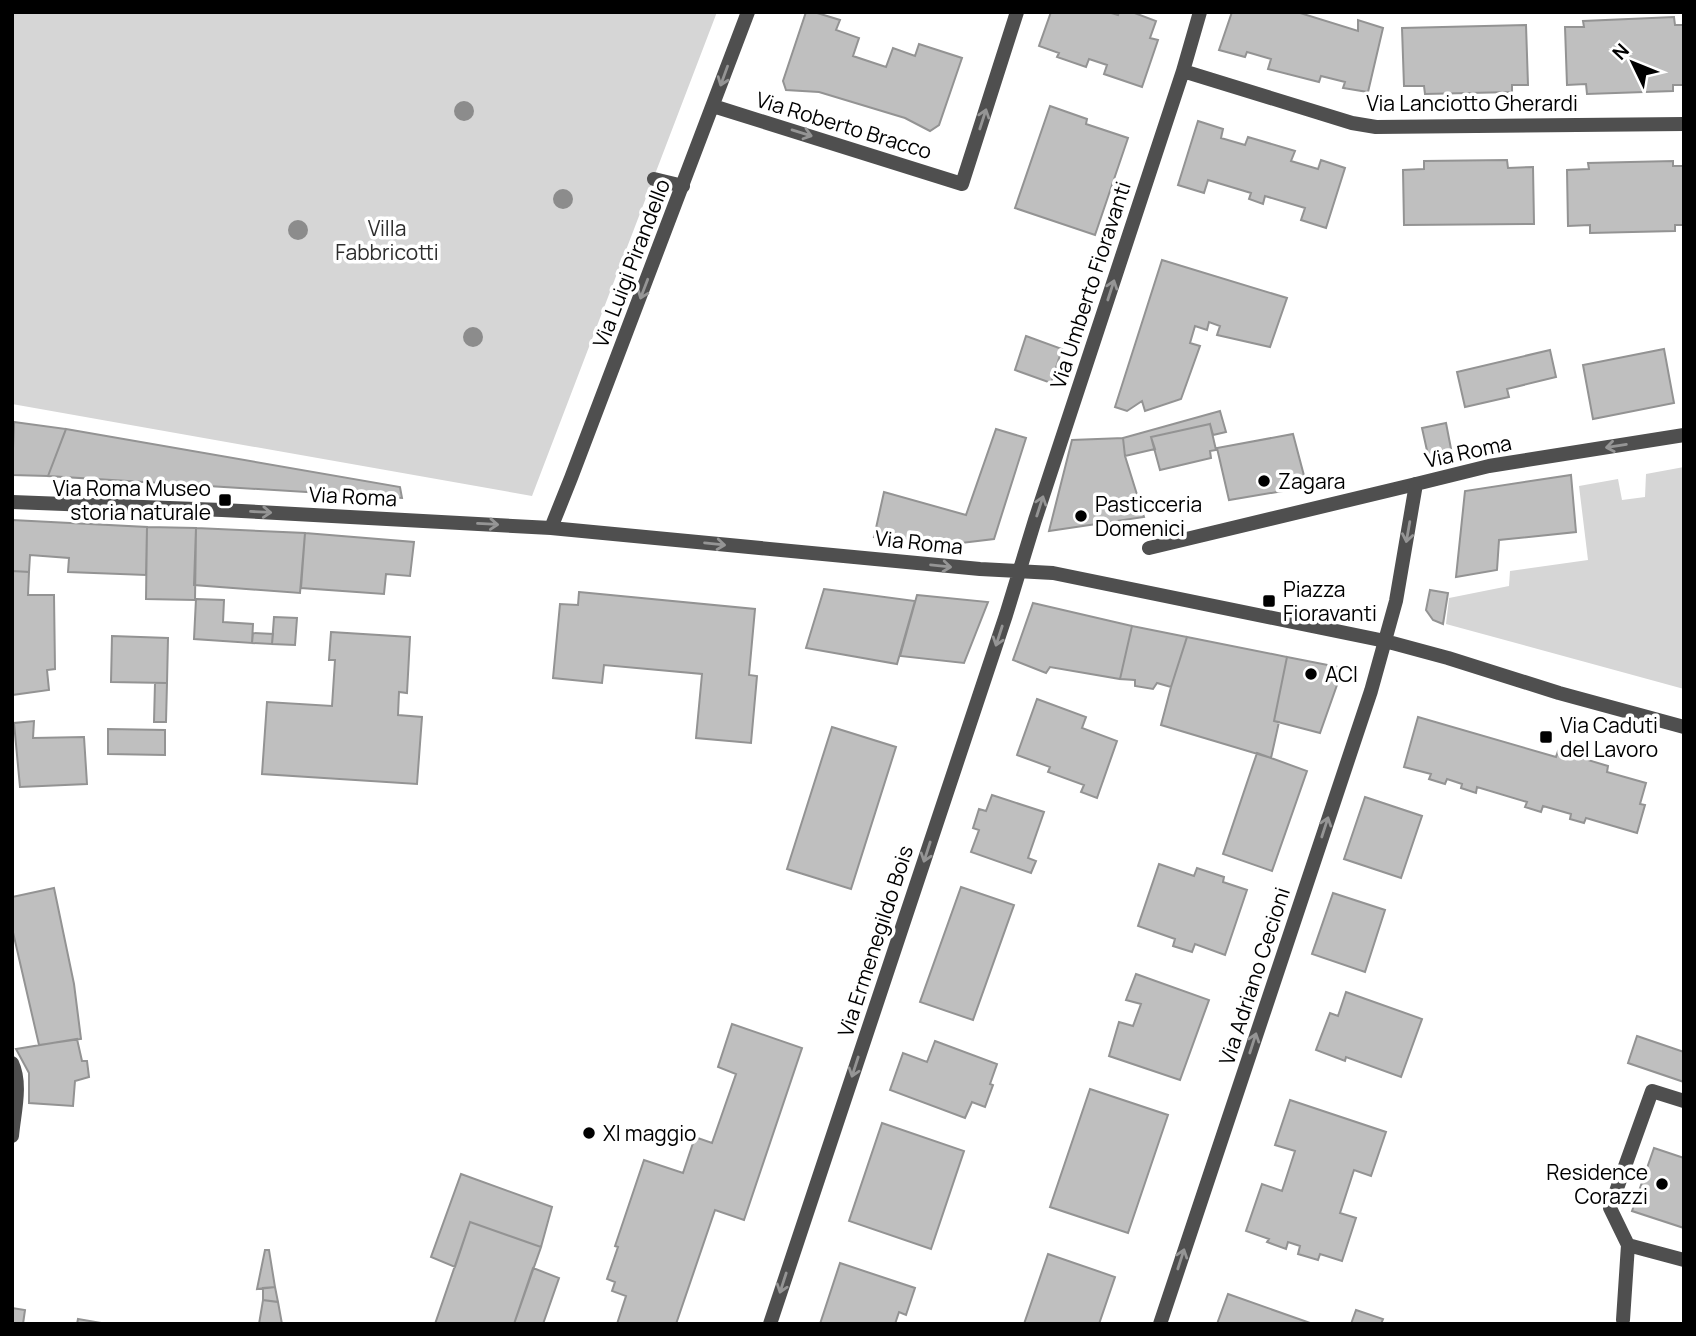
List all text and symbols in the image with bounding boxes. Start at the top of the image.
north arrow [1598,28,1668,98]
text: N [1606,38,1635,65]
one-way arrow [717,65,730,87]
street label: Via Roberto Bracco [753,85,935,165]
street label: Via Lanciotto Gherardi [1366,89,1578,117]
one-way arrow [977,108,990,130]
one-way arrow [791,128,813,141]
street label: Via Luigi Pirandello [586,175,676,351]
street label: Via Umberto Fioravanti [1043,178,1137,392]
park label: Villa Fabbricotti [335,214,439,266]
one-way arrow [636,277,649,299]
one-way arrow [1106,279,1118,301]
street label: Via Roma [1422,428,1514,474]
one-way arrow [1605,440,1628,453]
place label: Zagara [1278,467,1345,495]
marker: Zagara [1256,473,1272,489]
place label: Via Roma Museo storia naturale [53,474,211,526]
street label: Via Roma [308,480,398,512]
place label: Pasticceria Domenici [1095,490,1202,542]
marker: Via Roma Museo storia naturale [217,492,233,508]
one-way arrow [1034,495,1047,517]
one-way arrow [249,505,272,518]
marker: Pasticceria Domenici [1073,508,1089,524]
one-way arrow [476,518,499,531]
one-way arrow [1401,520,1414,542]
street label: Via Roma [874,523,964,561]
one-way arrow [703,537,726,550]
one-way arrow [929,559,952,572]
place label: Piazza Fioravanti [1283,575,1377,627]
marker: Piazza Fioravanti [1261,593,1277,609]
one-way arrow [992,624,1004,646]
place label: ACI [1325,660,1358,688]
marker: ACI [1303,666,1319,682]
place label: Via Caduti del Lavoro [1560,711,1658,763]
marker: Via Caduti del Lavoro [1538,729,1554,745]
one-way arrow [1320,817,1333,839]
one-way arrow [920,840,932,862]
street label: Via Ermenegildo Bois [831,842,919,1040]
street label: Via Adriano Cecioni [1212,884,1296,1068]
one-way arrow [1248,1033,1261,1055]
one-way arrow [848,1056,860,1078]
place label: XI maggio [603,1119,697,1147]
marker: XI maggio [581,1125,597,1141]
place label: Residence Corazzi [1546,1158,1648,1210]
marker: Residence Corazzi [1654,1176,1670,1192]
one-way arrow [1176,1248,1189,1270]
one-way arrow [776,1272,788,1294]

